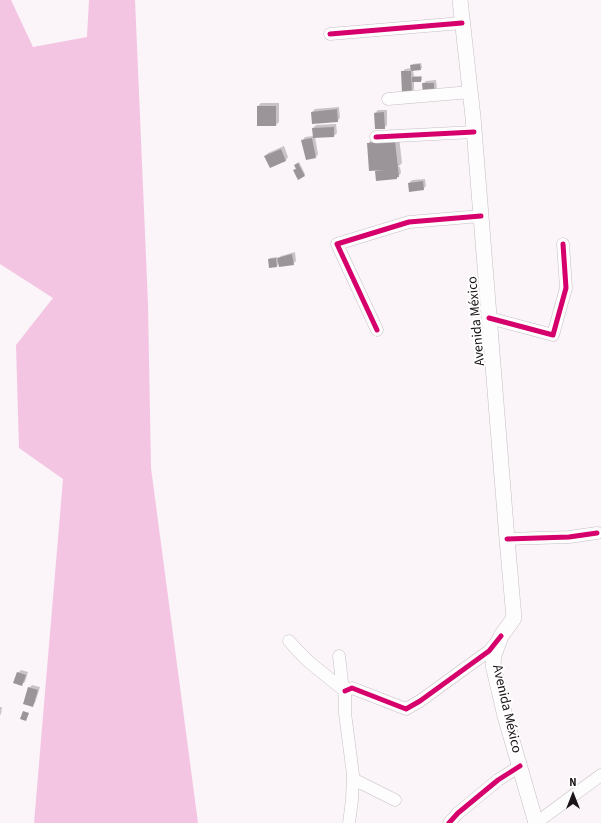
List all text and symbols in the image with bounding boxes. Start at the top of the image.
street label: Avenida México [465,275,489,367]
street label: Avenida México [488,663,524,755]
north arrow [553,775,593,815]
text: N [569,775,577,790]

